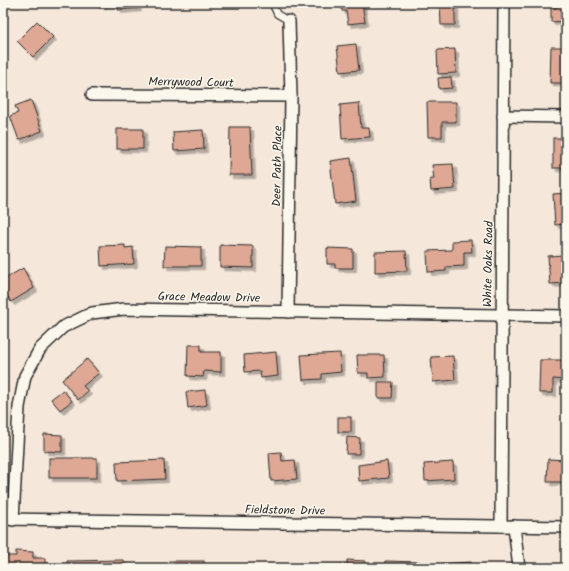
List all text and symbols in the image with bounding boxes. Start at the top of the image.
street label: Merrywood Court [148,72,234,93]
street label: Deer Path Place [267,125,288,207]
street label: White Oaks Road [478,220,499,307]
street label: Grace Meadow Drive [158,287,261,308]
street label: Fieldstone Drive [245,500,326,521]

